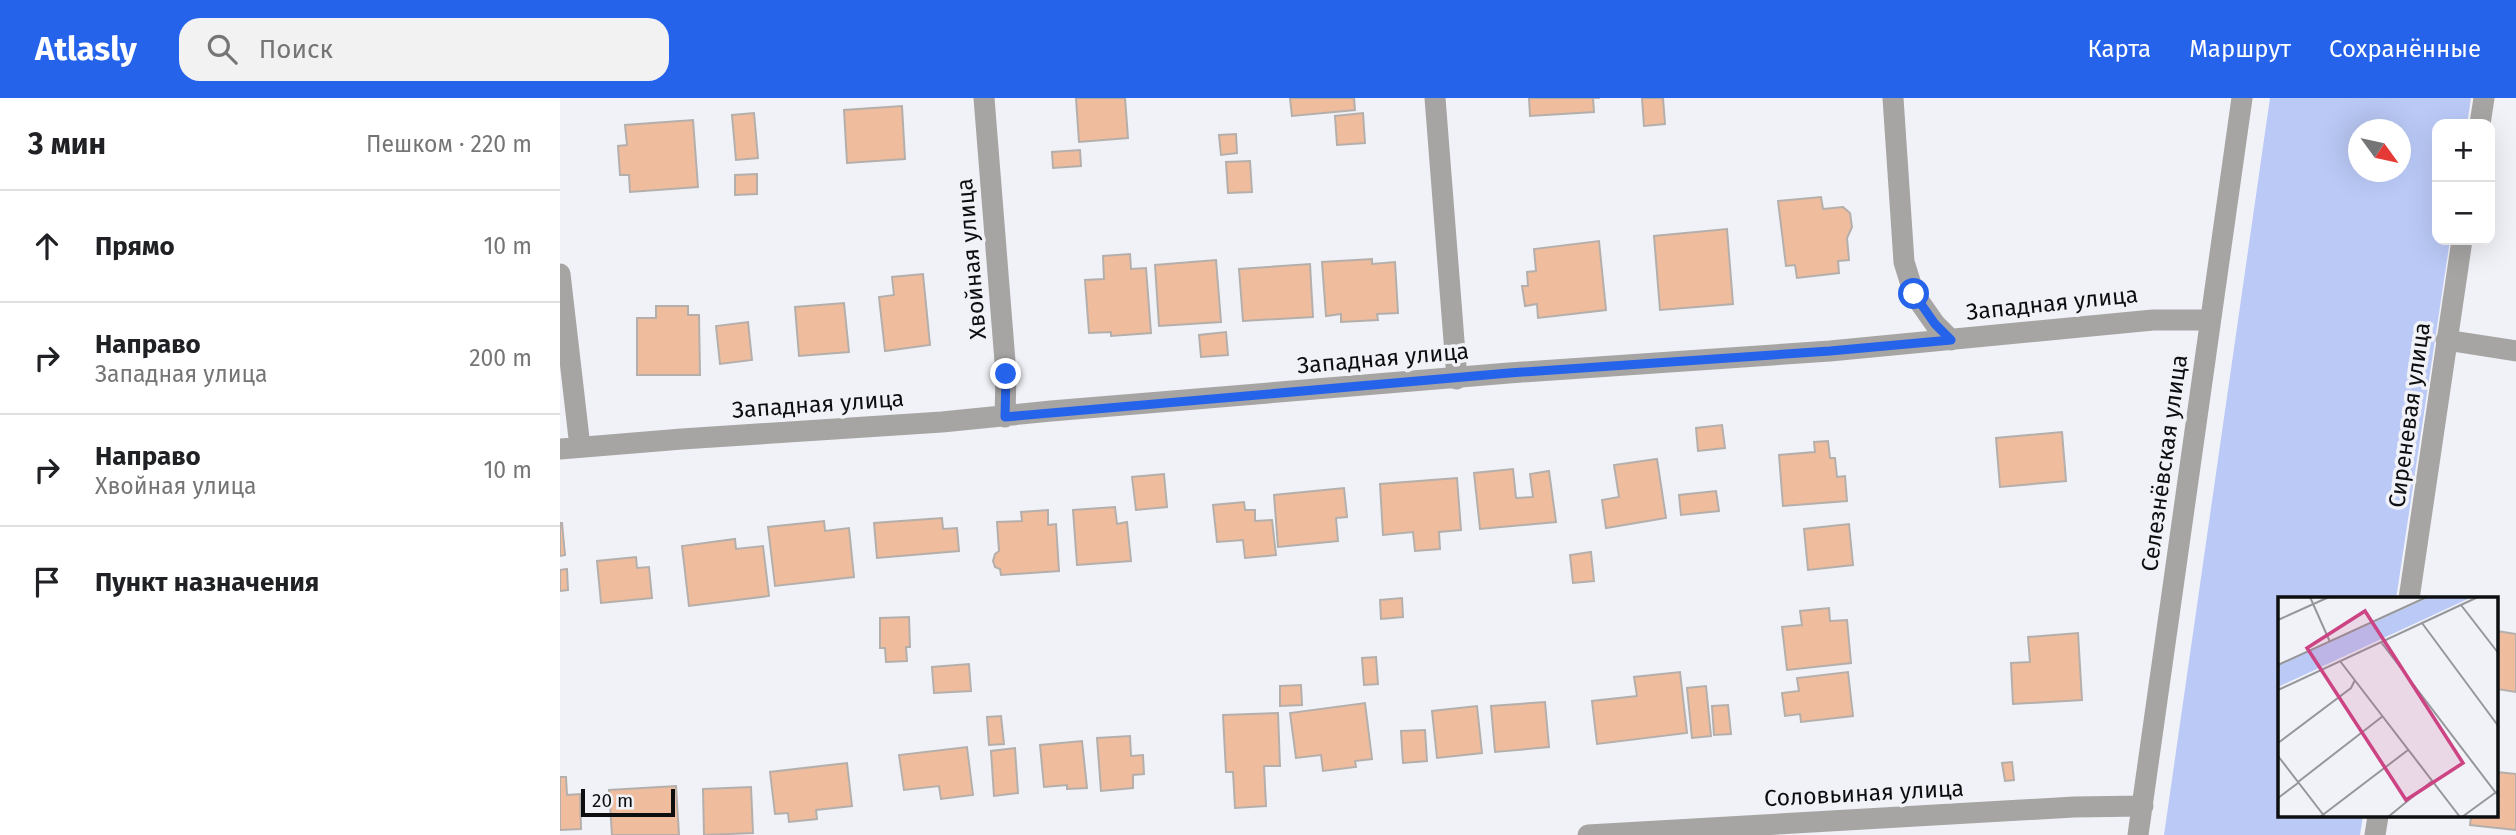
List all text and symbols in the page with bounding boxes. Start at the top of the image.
search box [179,18,669,81]
text: Atlasly [35,29,137,69]
icon: search [203,30,241,68]
text: Поиск [259,34,333,65]
text: Карта [2088,35,2151,63]
text: Маршрут [2189,35,2291,63]
text: Сохранённые [2329,35,2481,63]
north arrow [2348,119,2411,182]
map controls [2432,119,2495,245]
button: + [2432,119,2495,182]
text: 3 мин [28,126,106,162]
text: Пешком · 220 m [366,130,532,158]
street label: Хвойная улица [950,177,992,341]
button: − [2432,182,2495,245]
icon: ahead [28,227,66,265]
text: Прямо [95,231,175,262]
text: 10 m [483,232,532,260]
route start [1898,278,1929,309]
street label: Западная улица [1965,280,2139,326]
street label: Сиреневая улица [2382,321,2436,509]
text: Направо [95,329,201,360]
street label: Западная улица [1296,337,1470,379]
icon: right [28,339,66,377]
text: 200 m [469,344,532,372]
street label: Селезнёвская улица [2135,353,2193,573]
route end [990,358,1021,389]
text: Западная улица [95,360,267,388]
street label: Западная улица [731,384,905,424]
text: Направо [95,441,201,472]
icon: right [28,451,66,489]
text: 10 m [483,456,532,484]
text: Хвойная улица [95,472,257,500]
icon: arrive [28,563,66,601]
text: Пункт назначения [95,567,319,598]
inset map [2278,597,2498,818]
street label: Соловьиная улица [1763,774,1965,812]
scale bar [581,786,676,818]
text: 20 m [592,789,633,812]

